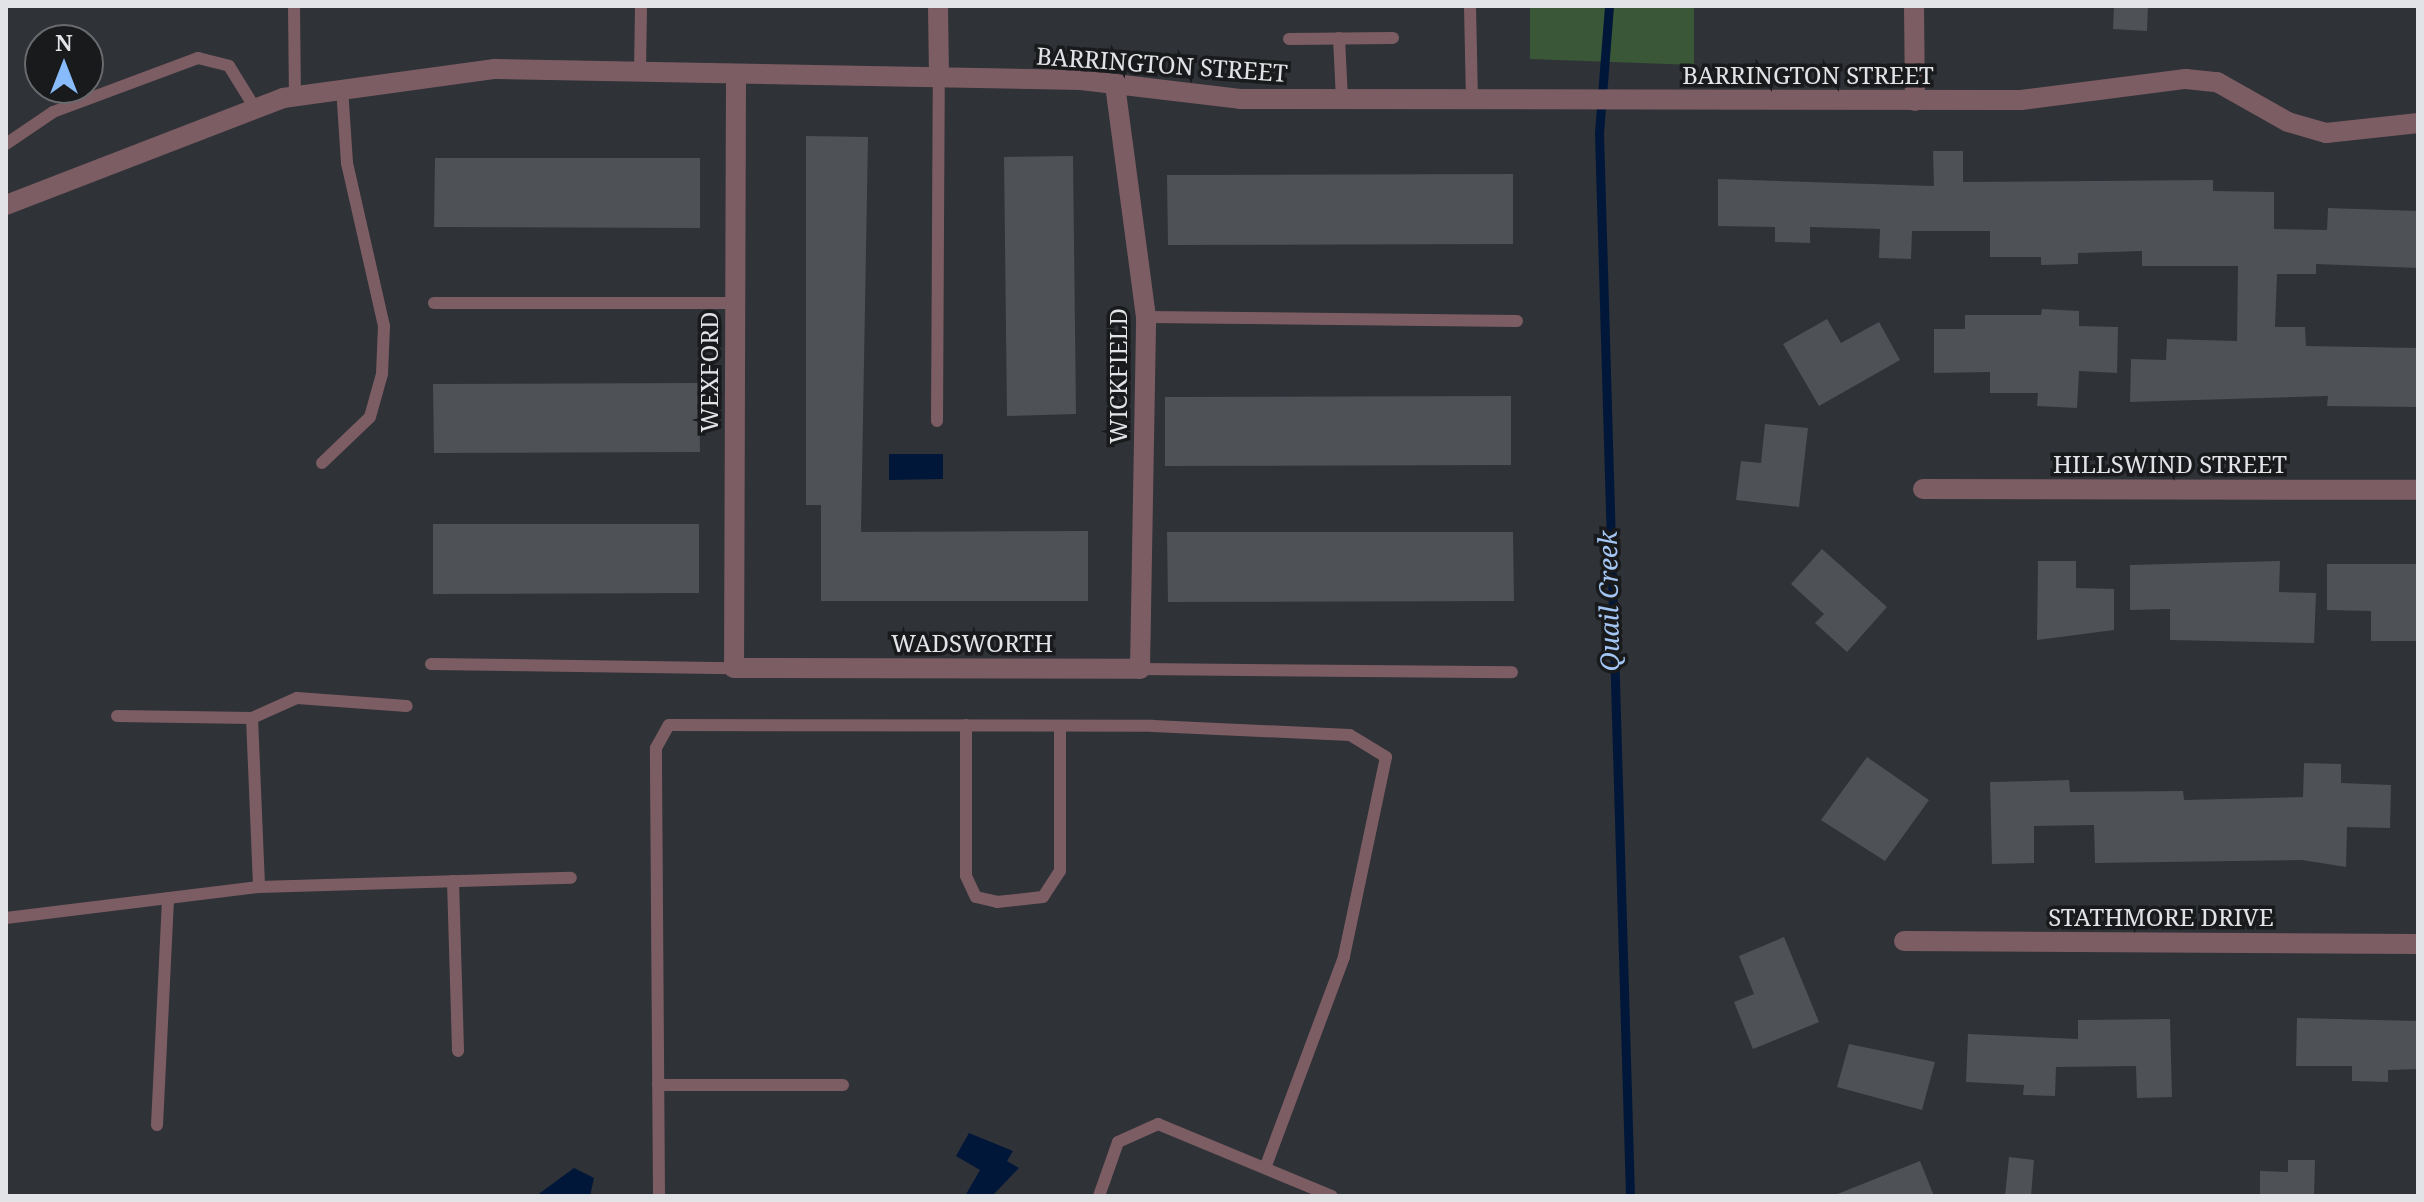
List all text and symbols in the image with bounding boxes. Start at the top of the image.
north arrow [24,24,104,104]
text: N [55,27,73,57]
street label: BARRINGTON STREET [1035,41,1289,87]
street label: BARRINGTON STREET [1682,61,1934,89]
street label: WICKFIELD [1104,308,1132,444]
street label: WEXFORD [695,311,723,433]
street label: HILLSWIND STREET [2053,450,2287,478]
water label: Quail Creek [1592,530,1626,672]
street label: WADSWORTH [891,629,1053,657]
street label: STATHMORE DRIVE [2048,903,2274,931]

